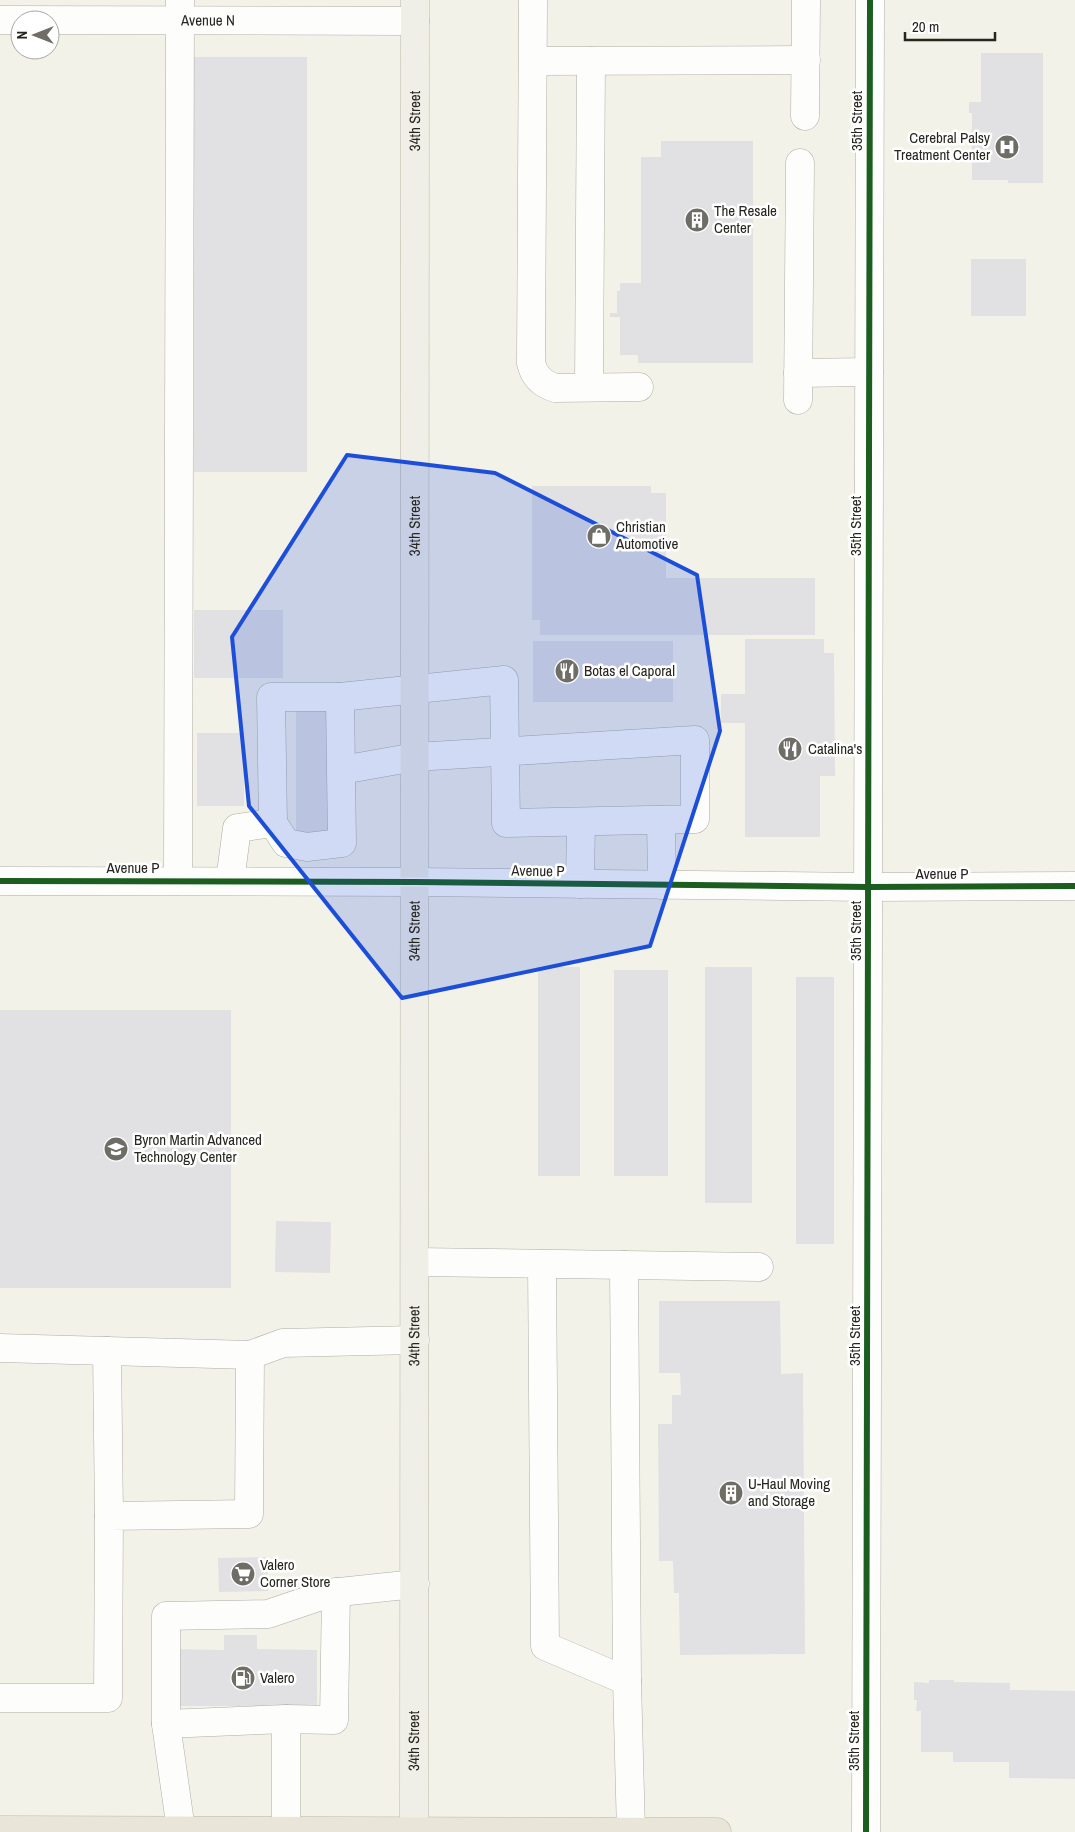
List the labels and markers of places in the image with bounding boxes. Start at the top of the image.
place label: Cerebral Palsy Treatment Center [894,127,991,165]
hospital icon: Cerebral Palsy Treatment Center [994,134,1020,160]
place label: The Resale Center [714,200,777,238]
building icon: The Resale Center [684,207,710,233]
place label: Christian Automotive [615,516,678,554]
shop icon: Christian Automotive [586,523,612,549]
restaurant icon: Botas el Caporal [554,658,580,684]
place label: Botas el Caporal [584,660,675,681]
restaurant icon: Catalina's [777,736,803,762]
place label: Catalina's [808,738,862,759]
place label: Byron Martin Advanced Technology Center [134,1129,262,1167]
school or university icon: Byron Martin Advanced Technology Center [103,1136,129,1162]
place label: U-Haul Moving and Storage [748,1473,830,1511]
building icon: U-Haul Moving and Storage [718,1480,744,1506]
place label: Valero Corner Store [260,1554,331,1592]
supermarket icon: Valero Corner Store [230,1561,256,1587]
fuel station icon: Valero [230,1665,256,1691]
place label: Valero [260,1667,295,1688]

